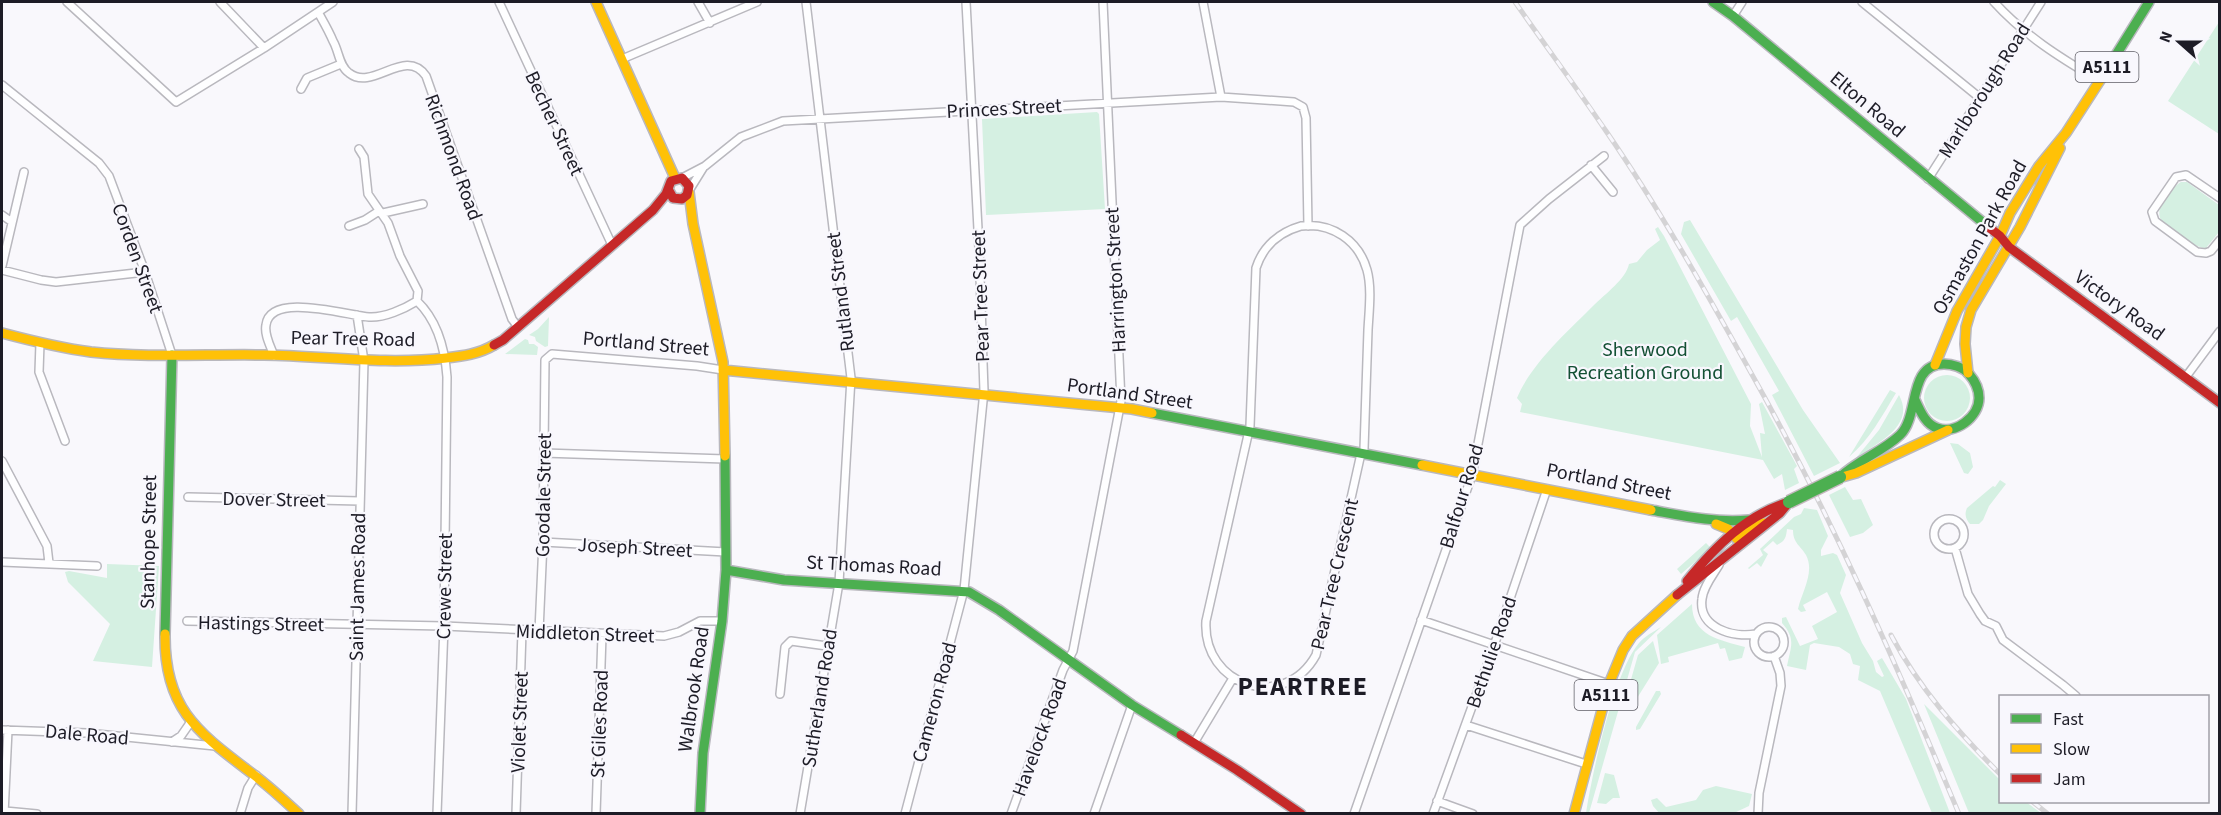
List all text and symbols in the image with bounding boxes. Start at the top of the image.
north arrow [2149,12,2209,72]
street label: Marlborough Road [1932,17,2038,164]
text: N [2154,28,2178,46]
road number: A5111 [2076,52,2138,82]
street label: Elton Road [1824,65,1911,145]
street label: Becher Street [518,66,591,181]
street label: Richmond Road [417,90,489,224]
street label: Princes Street [946,92,1063,126]
street label: Osmaston Park Road [1926,155,2034,320]
street label: Corden Street [104,199,170,317]
street label: Harrington Street [1098,206,1134,353]
street label: Pear Tree Street [965,229,997,362]
street label: Rutland Street [820,230,862,353]
street label: Victory Road [2069,264,2170,348]
street label: Pear Tree Road [290,324,416,354]
street label: Portland Street [582,325,710,363]
park label: Sherwood Recreation Ground [1567,336,1723,387]
street label: Portland Street [1065,371,1195,417]
street label: Goodale Street [529,432,559,557]
street label: Balfour Road [1433,440,1491,552]
street label: Portland Street [1544,456,1674,508]
street label: Stanhope Street [134,474,164,609]
street label: Dover Street [222,485,326,515]
street label: Pear Tree Crescent [1304,496,1366,653]
street label: Saint James Road [343,512,373,662]
street label: Joseph Street [577,531,693,565]
street label: Crewe Street [430,532,460,640]
street label: St Thomas Road [806,548,942,584]
street label: Bethulie Road [1460,593,1524,712]
street label: Hastings Street [198,609,325,639]
street label: Middleton Street [515,618,655,650]
street label: Walbrook Road [671,624,717,754]
street label: Sutherland Road [795,627,845,770]
street label: Cameron Road [905,639,964,766]
district label: PEARTREE [1238,668,1369,705]
street label: St Giles Road [584,669,616,779]
street label: Violet Street [504,670,536,773]
street label: Havelock Road [1006,674,1074,800]
road number: A5111 [1574,680,1638,710]
legend [1999,695,2209,803]
text: Fast [2053,707,2084,732]
street label: Dale Road [44,717,130,753]
text: Slow [2053,737,2090,762]
text: Jam [2053,767,2086,792]

